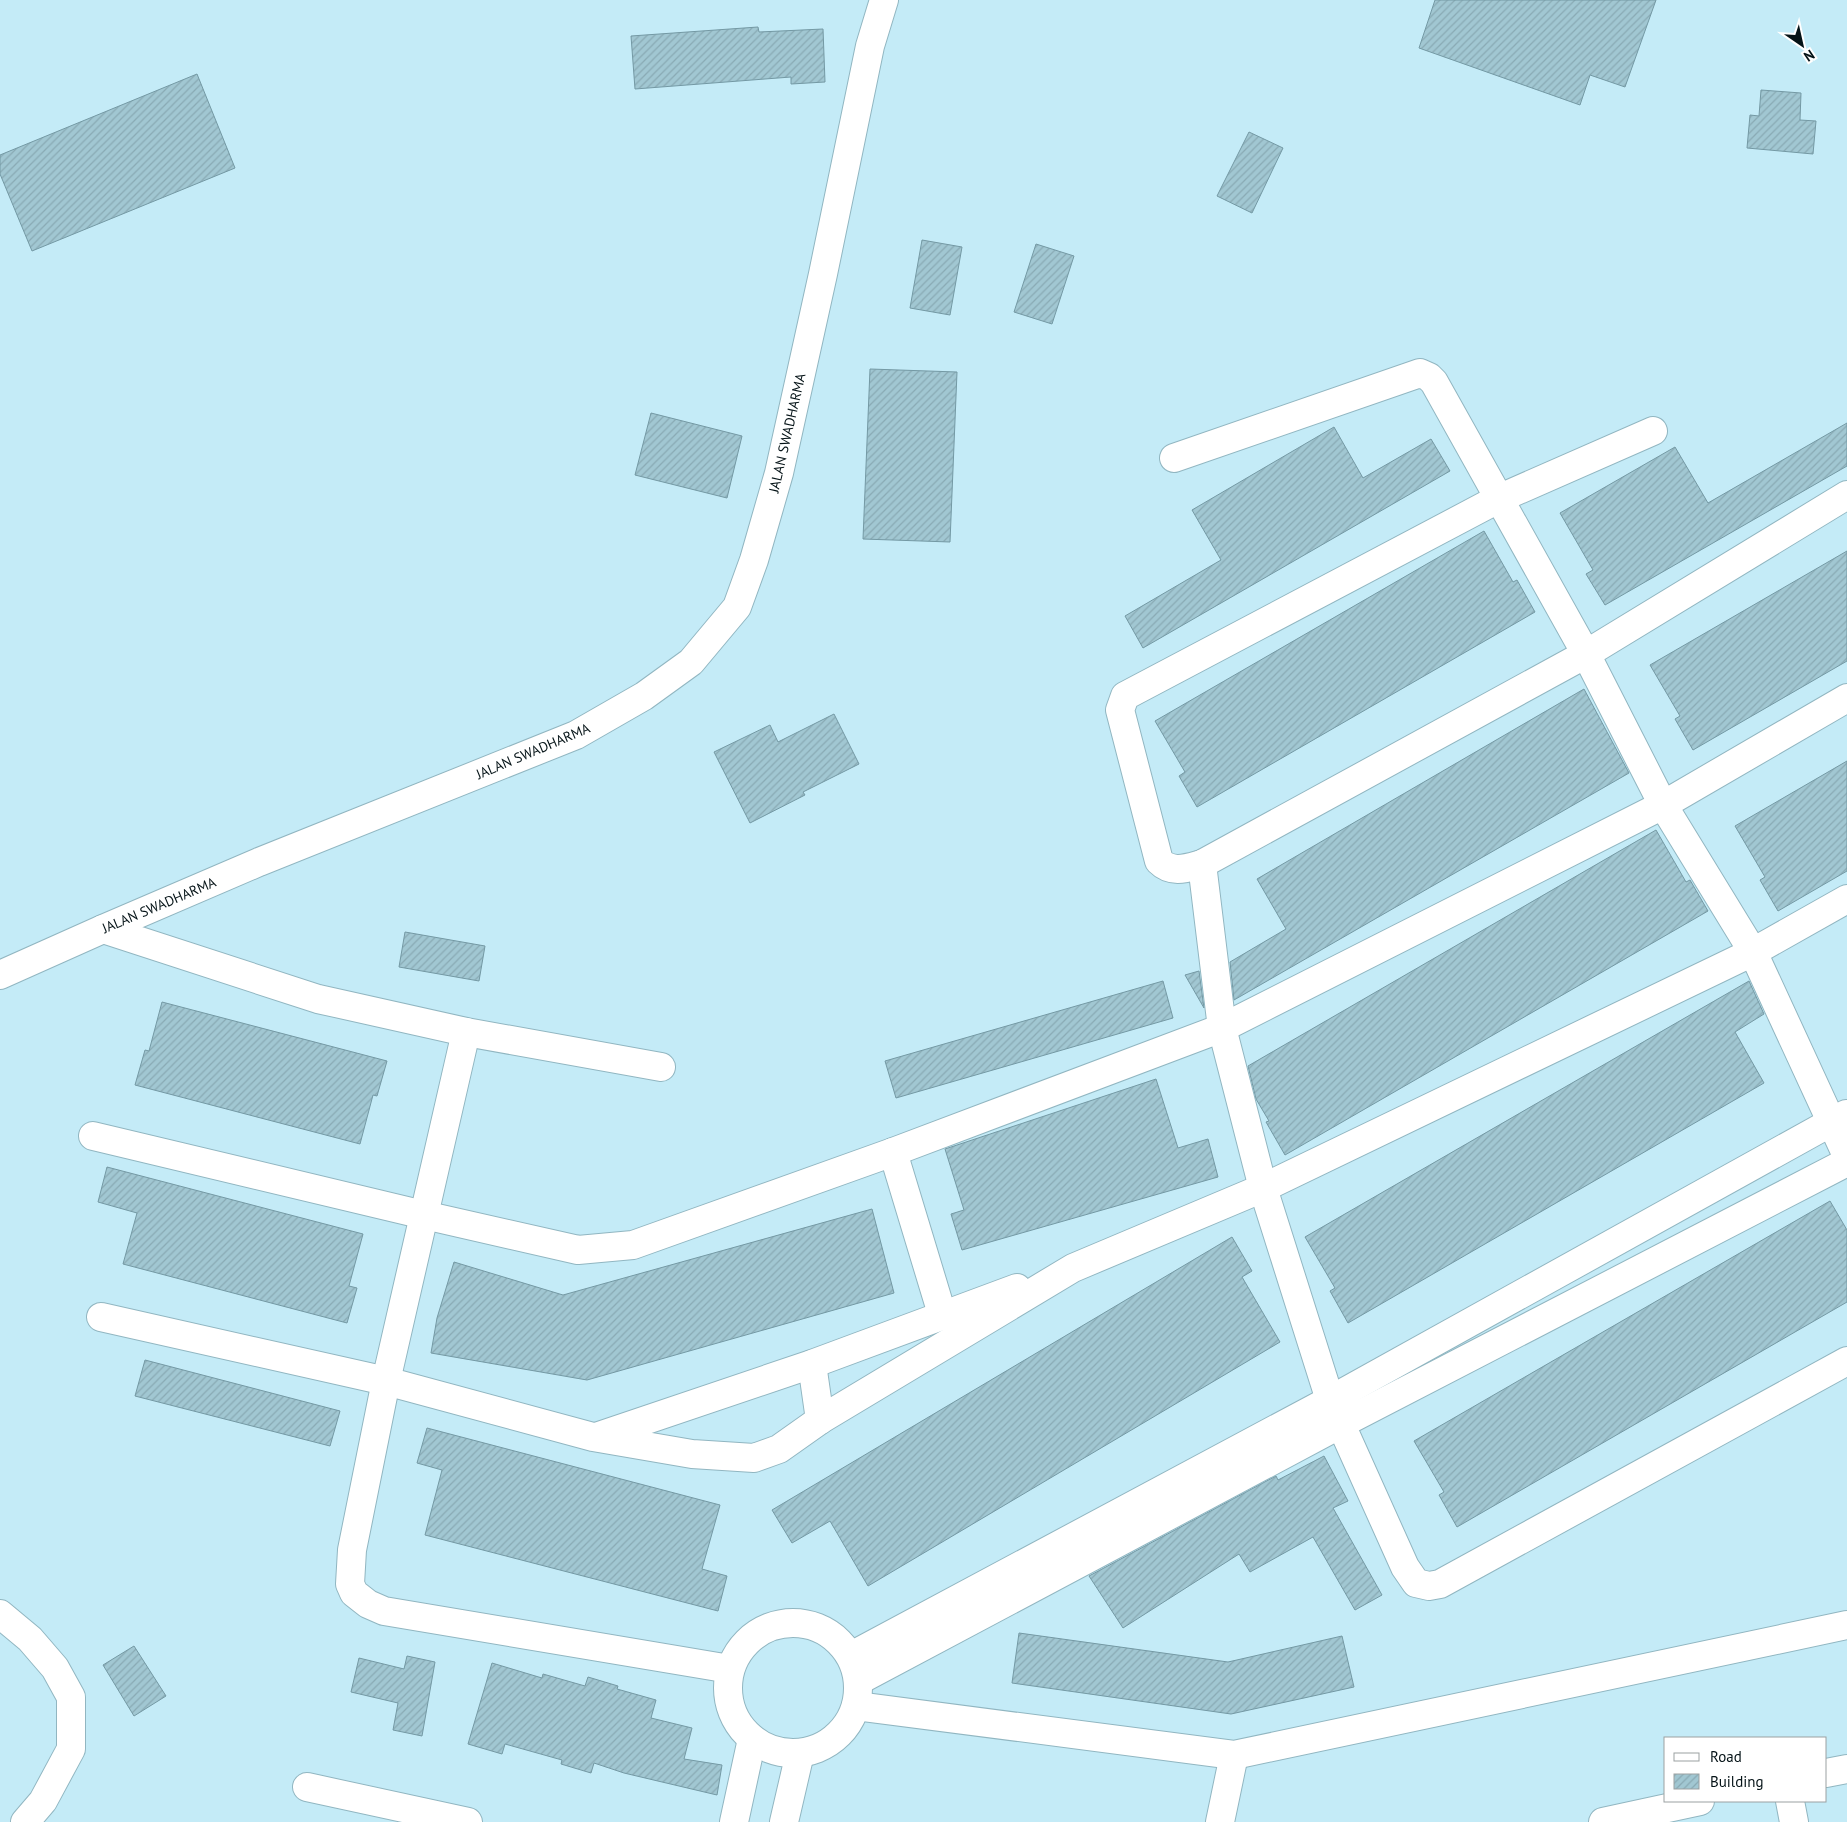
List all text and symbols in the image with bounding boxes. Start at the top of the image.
north arrow [1777,20,1827,70]
text: N [1800,46,1818,66]
street label: JALAN SWADHARMA [764,371,810,495]
street label: JALAN SWADHARMA [472,719,593,784]
street label: JALAN SWADHARMA [98,873,219,938]
legend [1664,1737,1827,1802]
text: Road [1710,1747,1742,1766]
text: Building [1710,1772,1764,1791]

